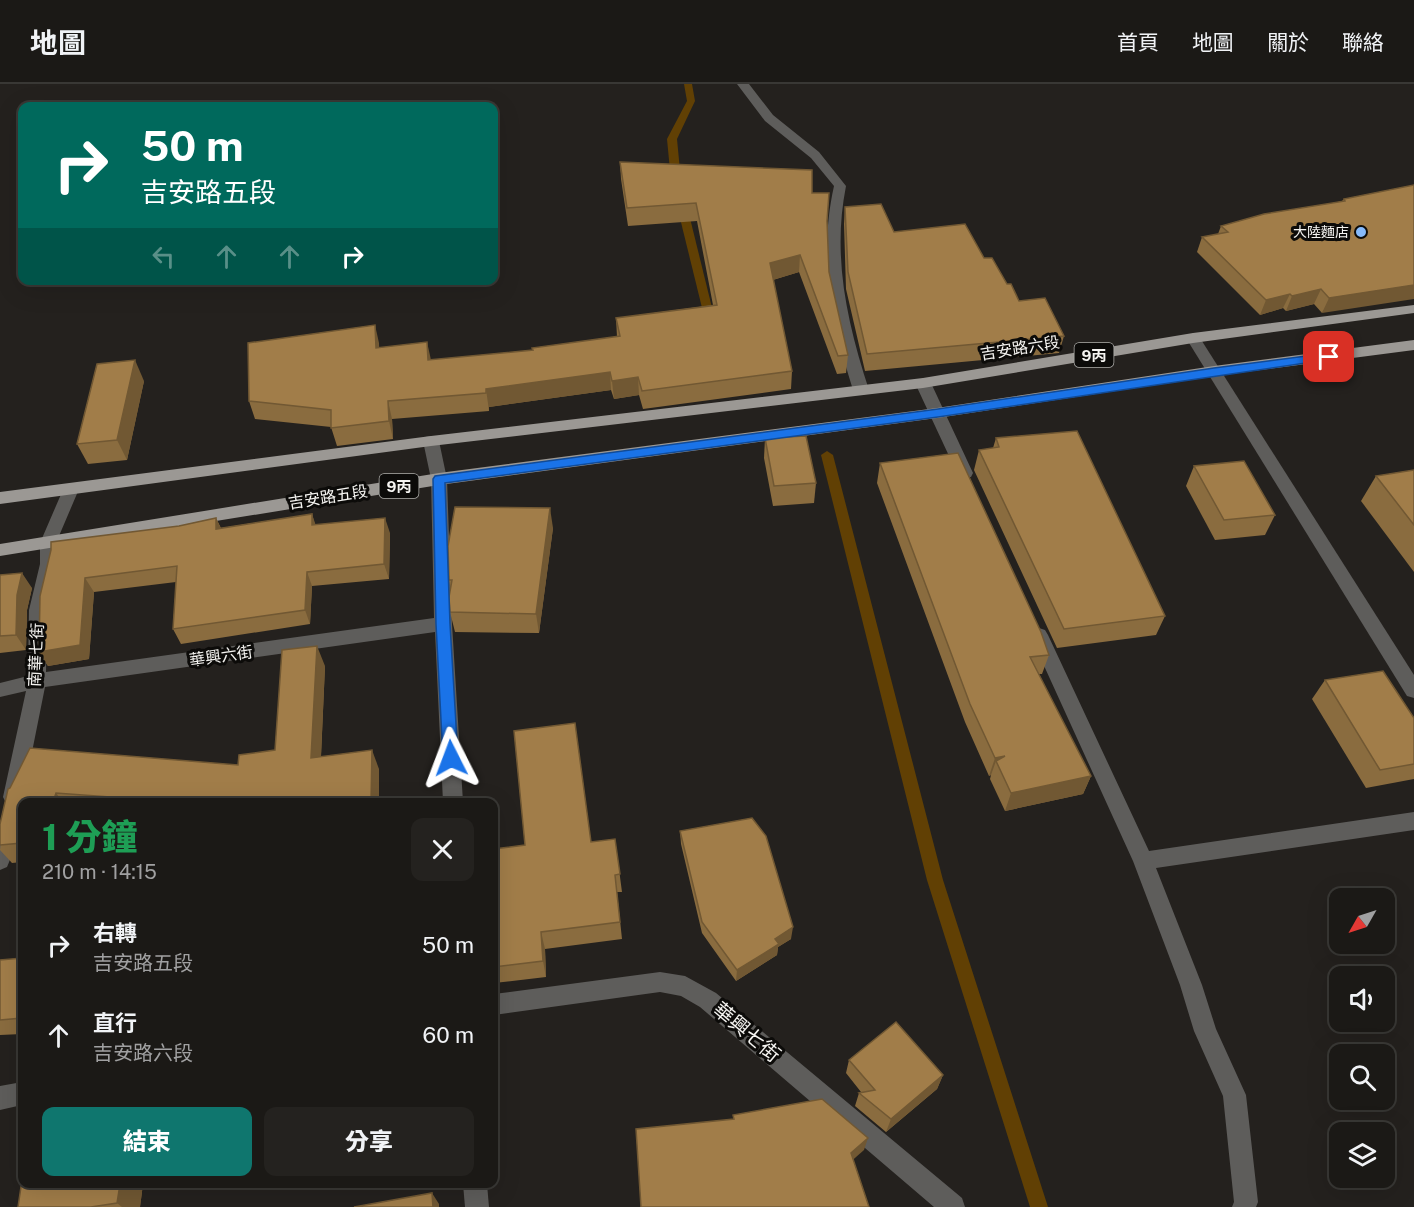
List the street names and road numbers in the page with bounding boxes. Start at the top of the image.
street label: 吉安路六段 [979,332,1061,364]
road number: 9丙 [1074,343,1114,367]
road number: 9丙 [380,474,418,498]
street label: 吉安路五段 [287,481,369,513]
street label: 南華七街 [25,623,47,687]
street label: 華興六街 [188,642,254,670]
street label: 華興七街 [709,997,785,1067]

